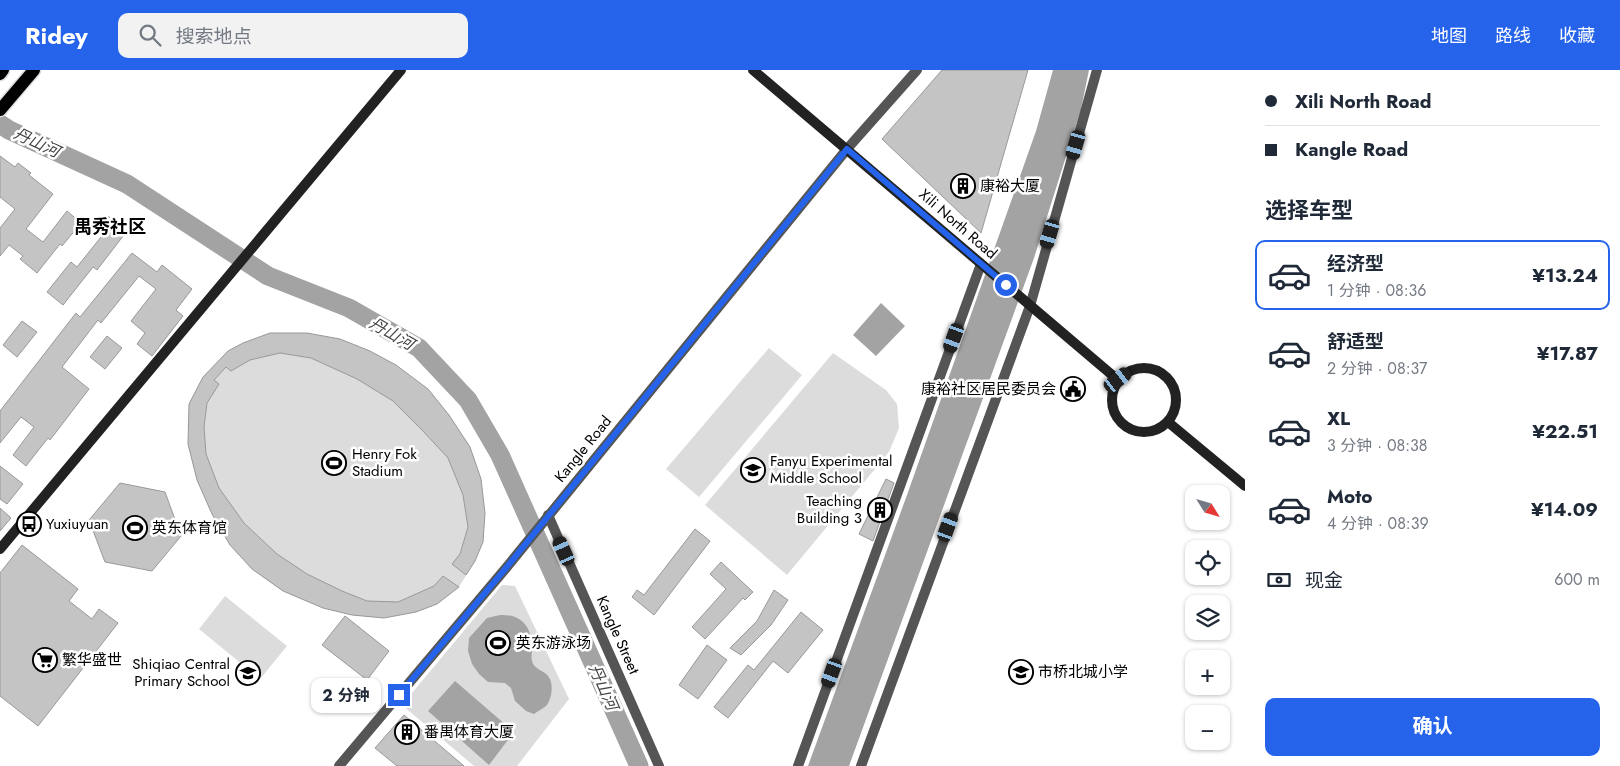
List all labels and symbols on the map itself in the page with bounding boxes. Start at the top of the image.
water label: 丹山河 [10,122,66,164]
car [1064,129,1087,161]
building icon: 康裕大厦 [950,173,976,199]
place label: 康裕大厦 [980,175,1040,197]
street label: Xili North Road [914,184,1002,264]
district label: 禺秀社区 [74,214,146,240]
car [1038,218,1061,250]
route start [995,274,1017,296]
water label: 丹山河 [365,311,421,357]
car [941,321,966,355]
car [1101,365,1134,395]
public building icon: 康裕社区居民委员会 [1060,376,1086,402]
place label: 康裕社区居民委员会 [921,378,1056,400]
street label: Kangle Road [549,411,617,487]
place label: Henry Fok Stadium [352,443,417,482]
sports icon: Henry Fok Stadium [321,450,347,476]
place label: Fanyu Experimental Middle School [770,450,892,489]
school or university icon: Fanyu Experimental Middle School [740,457,766,483]
north arrow [1185,485,1230,530]
place label: Teaching Building 3 [797,490,862,529]
building icon: Teaching Building 3 [867,497,893,523]
car [935,510,960,544]
bus stop icon: Yuxiuyuan [16,511,42,537]
place label: Yuxiuyuan [46,513,109,535]
sports icon: 英东体育馆 [122,515,148,541]
place label: 英东体育馆 [152,517,227,539]
car [551,534,576,568]
street label: Kangle Street [591,592,645,678]
sports icon: 英东游泳场 [485,630,511,656]
place label: 英东游泳场 [516,632,591,654]
supermarket icon: 繁华盛世 [32,647,58,673]
place label: 繁华盛世 [62,649,122,671]
place label: Shiqiao Central Primary School [132,653,230,692]
car [819,656,844,690]
school or university icon: 市桥北城小学 [1008,659,1034,685]
school or university icon: Shiqiao Central Primary School [235,660,261,686]
water label: 丹山河 [583,661,625,717]
place label: 市桥北城小学 [1038,661,1128,683]
callout: 2 分钟 [312,678,382,712]
route end [388,684,410,706]
building icon: 番禺体育大厦 [394,719,420,745]
place label: 番禺体育大厦 [424,721,514,743]

